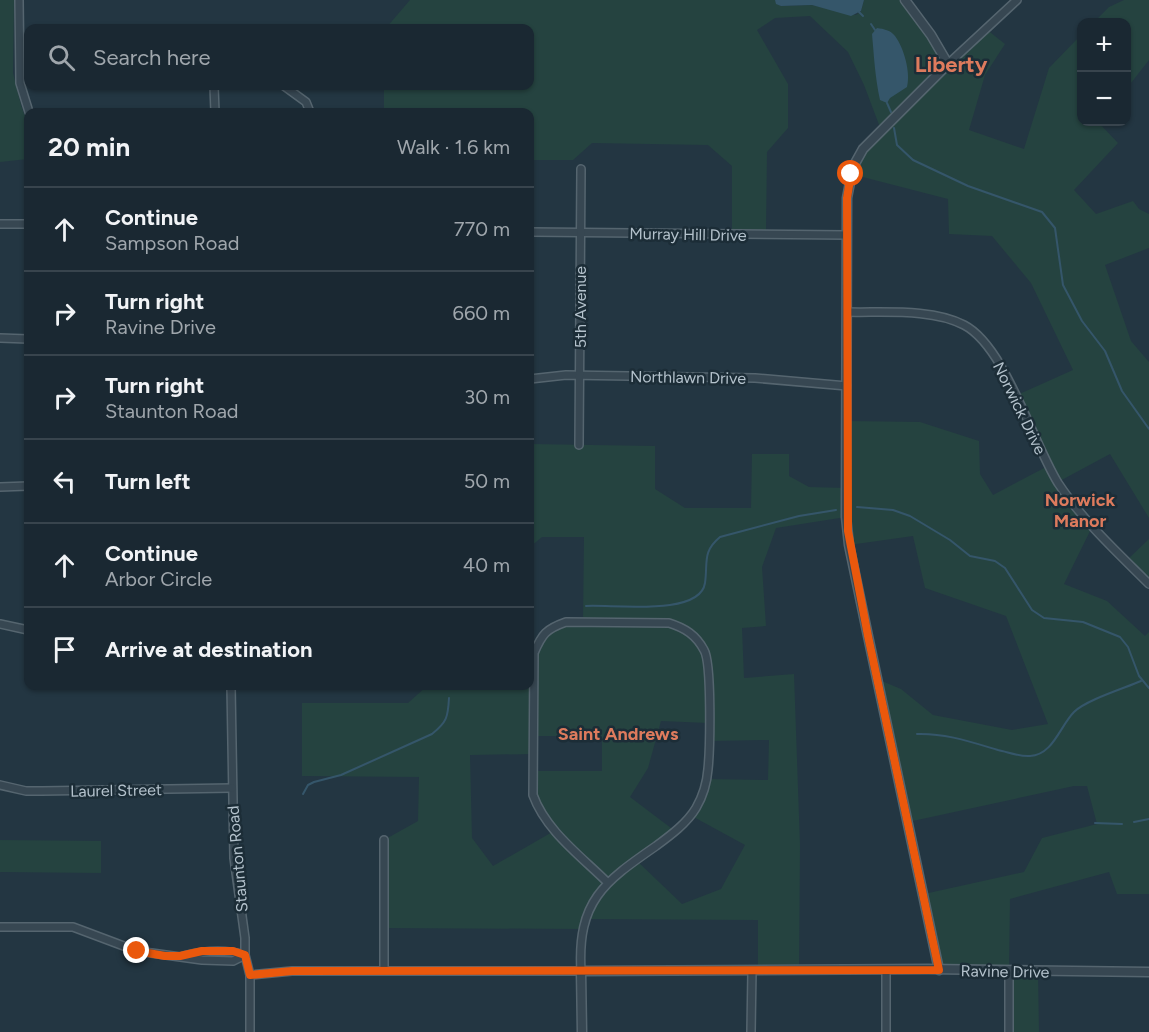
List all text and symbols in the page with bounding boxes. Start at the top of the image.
map controls [1077,18,1131,126]
button: + [1077,18,1131,72]
search box [24,24,534,90]
icon: search [45,41,78,74]
text: Search here [93,44,211,71]
district label: Liberty [915,51,988,78]
button: − [1077,72,1131,126]
text: 20 min [48,131,130,163]
text: Walk · 1.6 km [397,135,510,159]
route start [837,160,863,186]
text: Continue [105,204,198,231]
icon: ahead [48,213,81,246]
text: 770 m [454,217,510,241]
street label: Murray Hill Drive [629,224,747,245]
text: Sampson Road [105,231,239,255]
street label: 5th Avenue [571,266,590,348]
text: Turn right [105,288,204,315]
icon: right [48,297,81,330]
text: 660 m [453,301,510,325]
text: Ravine Drive [105,315,216,339]
street label: Norwick Drive [989,359,1050,458]
street label: Northlawn Drive [630,367,746,388]
text: Turn right [105,372,204,399]
icon: right [48,381,81,414]
text: 30 m [464,385,510,409]
text: Staunton Road [105,399,239,423]
icon: left [48,465,81,498]
text: Turn left [105,468,191,495]
text: 50 m [464,469,510,493]
district label: Norwick Manor [1045,489,1116,532]
text: Continue [105,540,198,567]
icon: ahead [48,549,81,582]
text: 40 m [463,553,510,577]
text: Arbor Circle [105,567,212,591]
icon: arrive [48,633,81,666]
text: Arrive at destination [105,636,313,663]
district label: Saint Andrews [558,723,679,745]
street label: Laurel Street [70,780,162,801]
street label: Staunton Road [223,805,252,913]
route end [123,937,149,963]
street label: Ravine Drive [960,961,1050,982]

